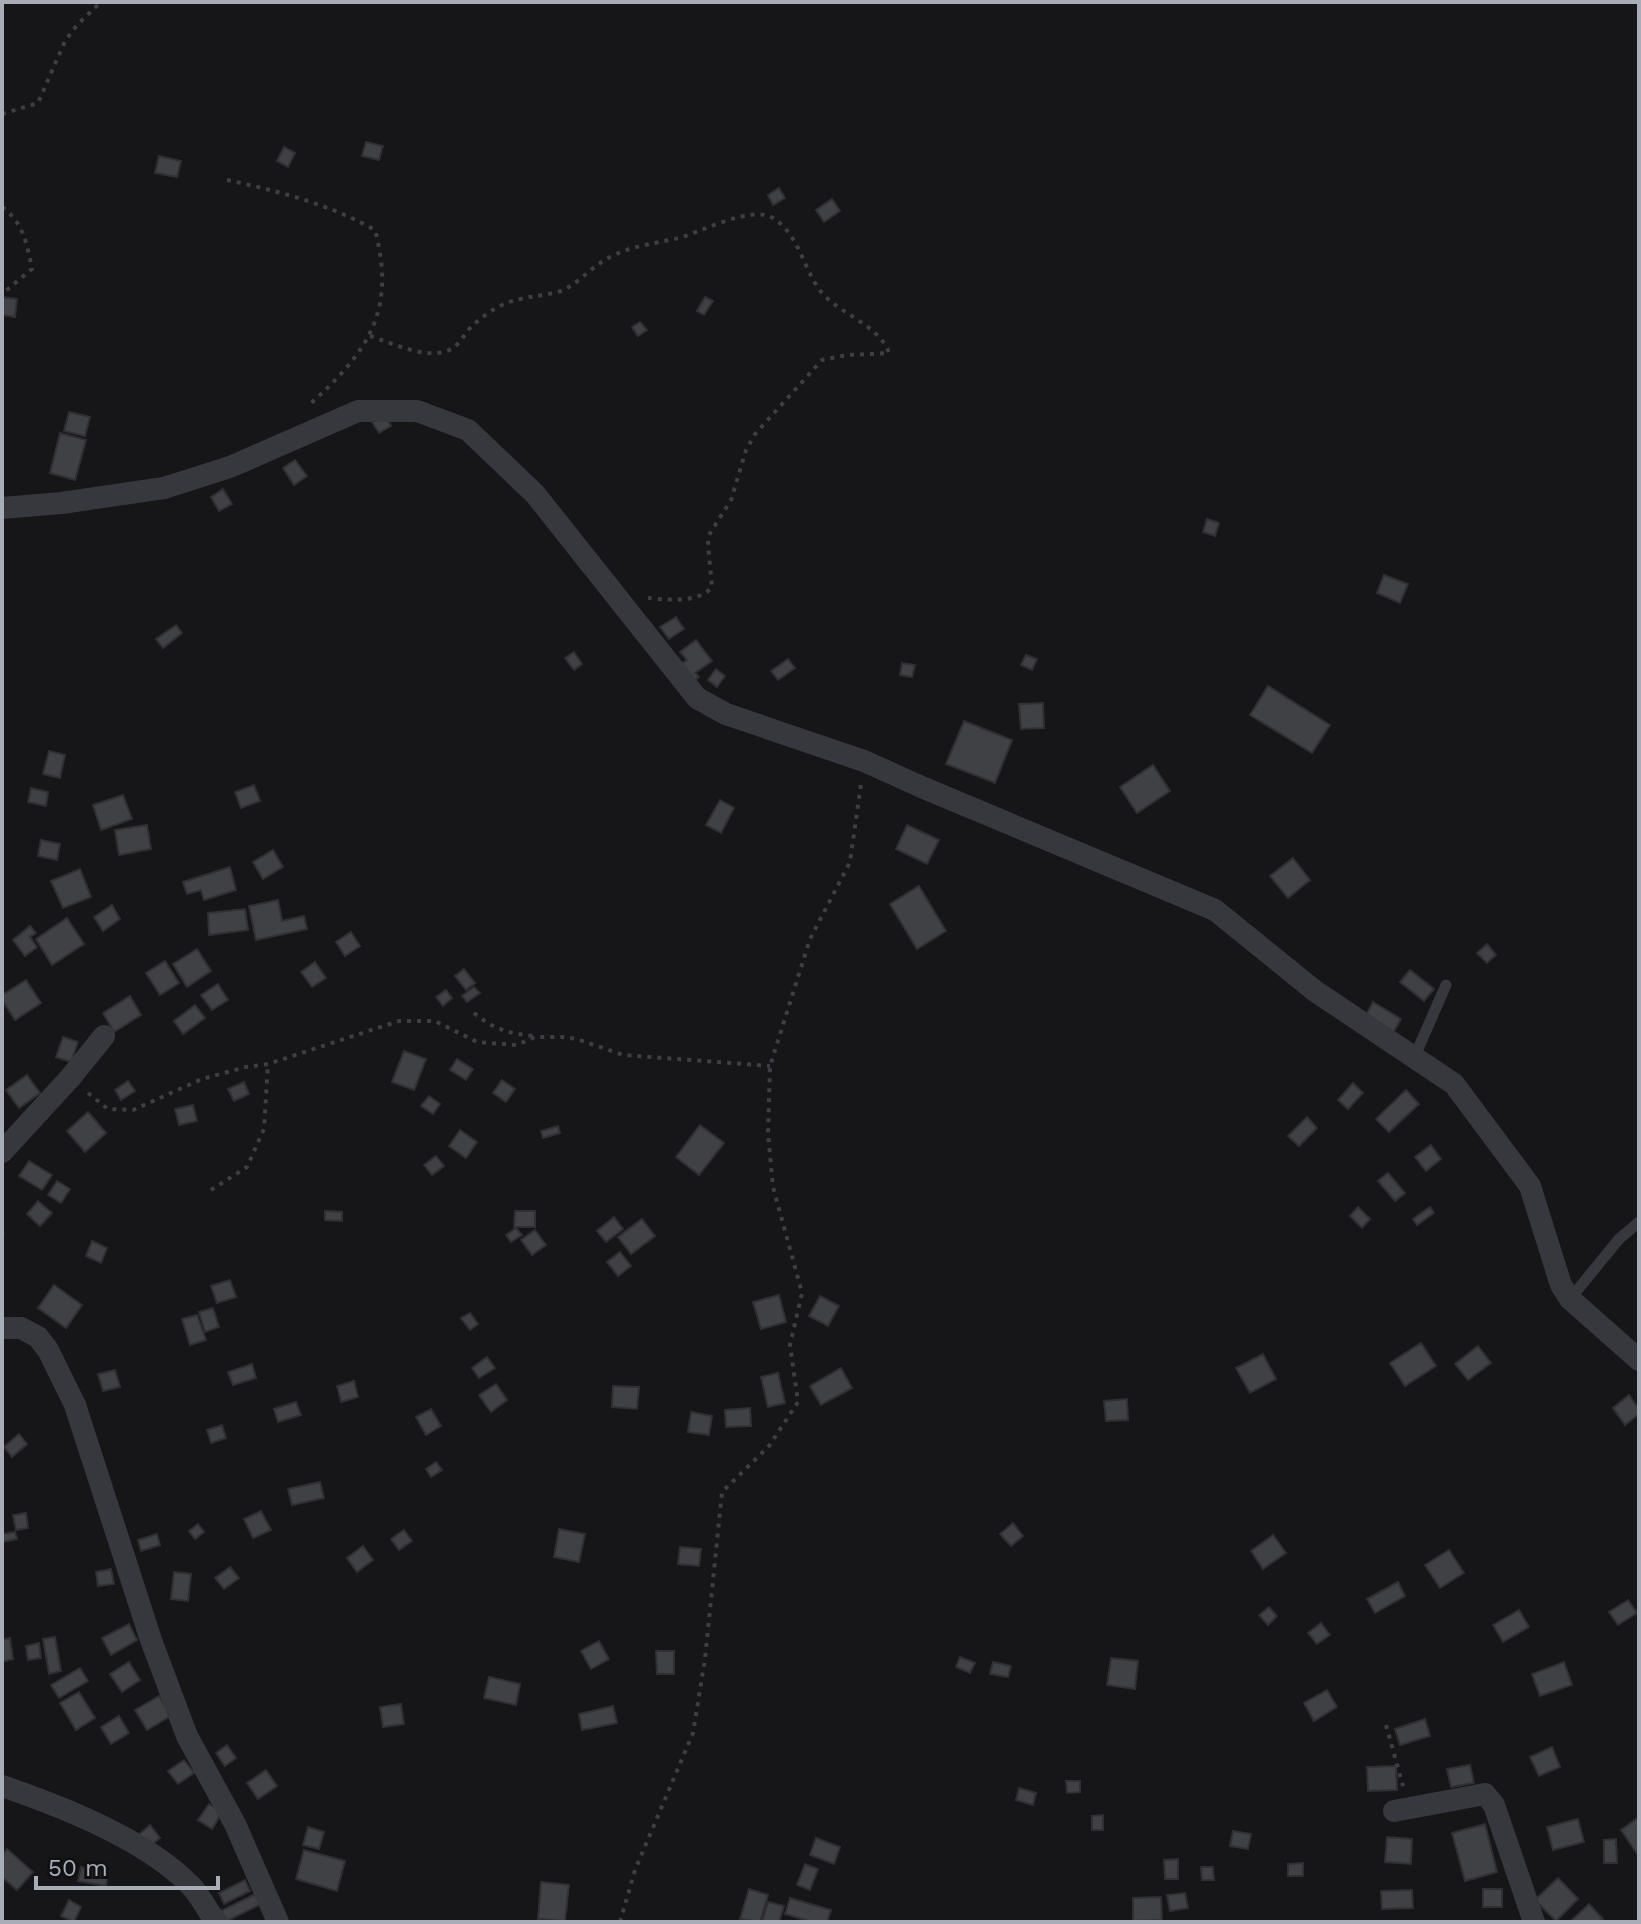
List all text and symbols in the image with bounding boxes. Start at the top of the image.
scale bar [36,1840,218,1890]
text: 50 m [48,1854,108,1882]

